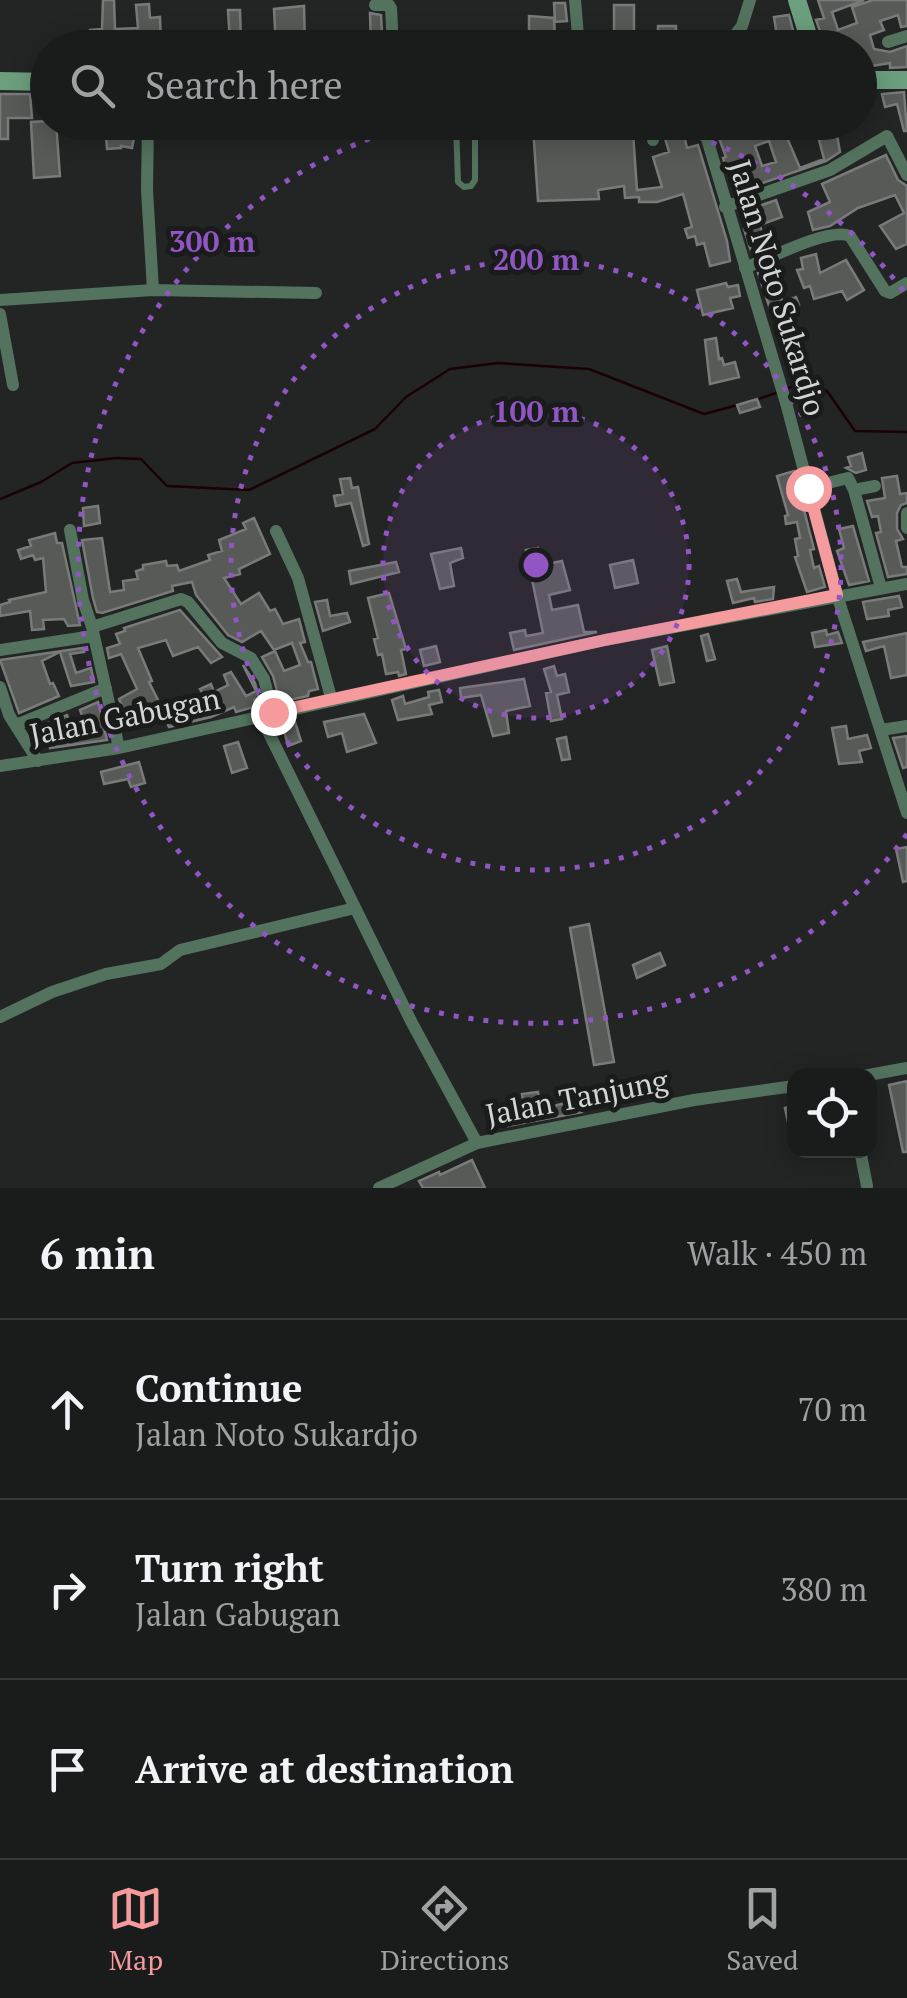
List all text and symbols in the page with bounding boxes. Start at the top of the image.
search box [30,30,877,140]
icon: search [65,58,120,113]
text: Search here [145,60,343,110]
street label: Jalan Noto Sukardjo [720,155,836,420]
text: 300 m [169,221,256,261]
text: 200 m [493,239,580,279]
text: 100 m [493,391,580,431]
route start [786,466,832,512]
centre of rings [518,547,554,583]
street label: Jalan Gabugan [26,678,223,754]
route end [251,690,297,736]
street label: Jalan Tanjung [482,1060,673,1134]
map controls [787,1068,877,1158]
button: locate [787,1068,877,1158]
text: 6 min [40,1225,155,1281]
text: Walk · 450 m [687,1232,867,1274]
text: Continue [135,1363,302,1413]
icon: ahead [40,1382,95,1437]
text: 70 m [797,1388,867,1430]
text: Jalan Noto Sukardjo [135,1413,418,1455]
text: Turn right [135,1543,324,1593]
icon: right [40,1562,95,1617]
text: 380 m [780,1568,867,1610]
text: Jalan Gabugan [135,1593,341,1635]
icon: arrive [40,1742,95,1797]
text: Arrive at destination [135,1744,514,1794]
tab: Map [108,1881,163,1978]
tab: Directions [380,1881,509,1978]
tab: Saved [726,1881,799,1978]

